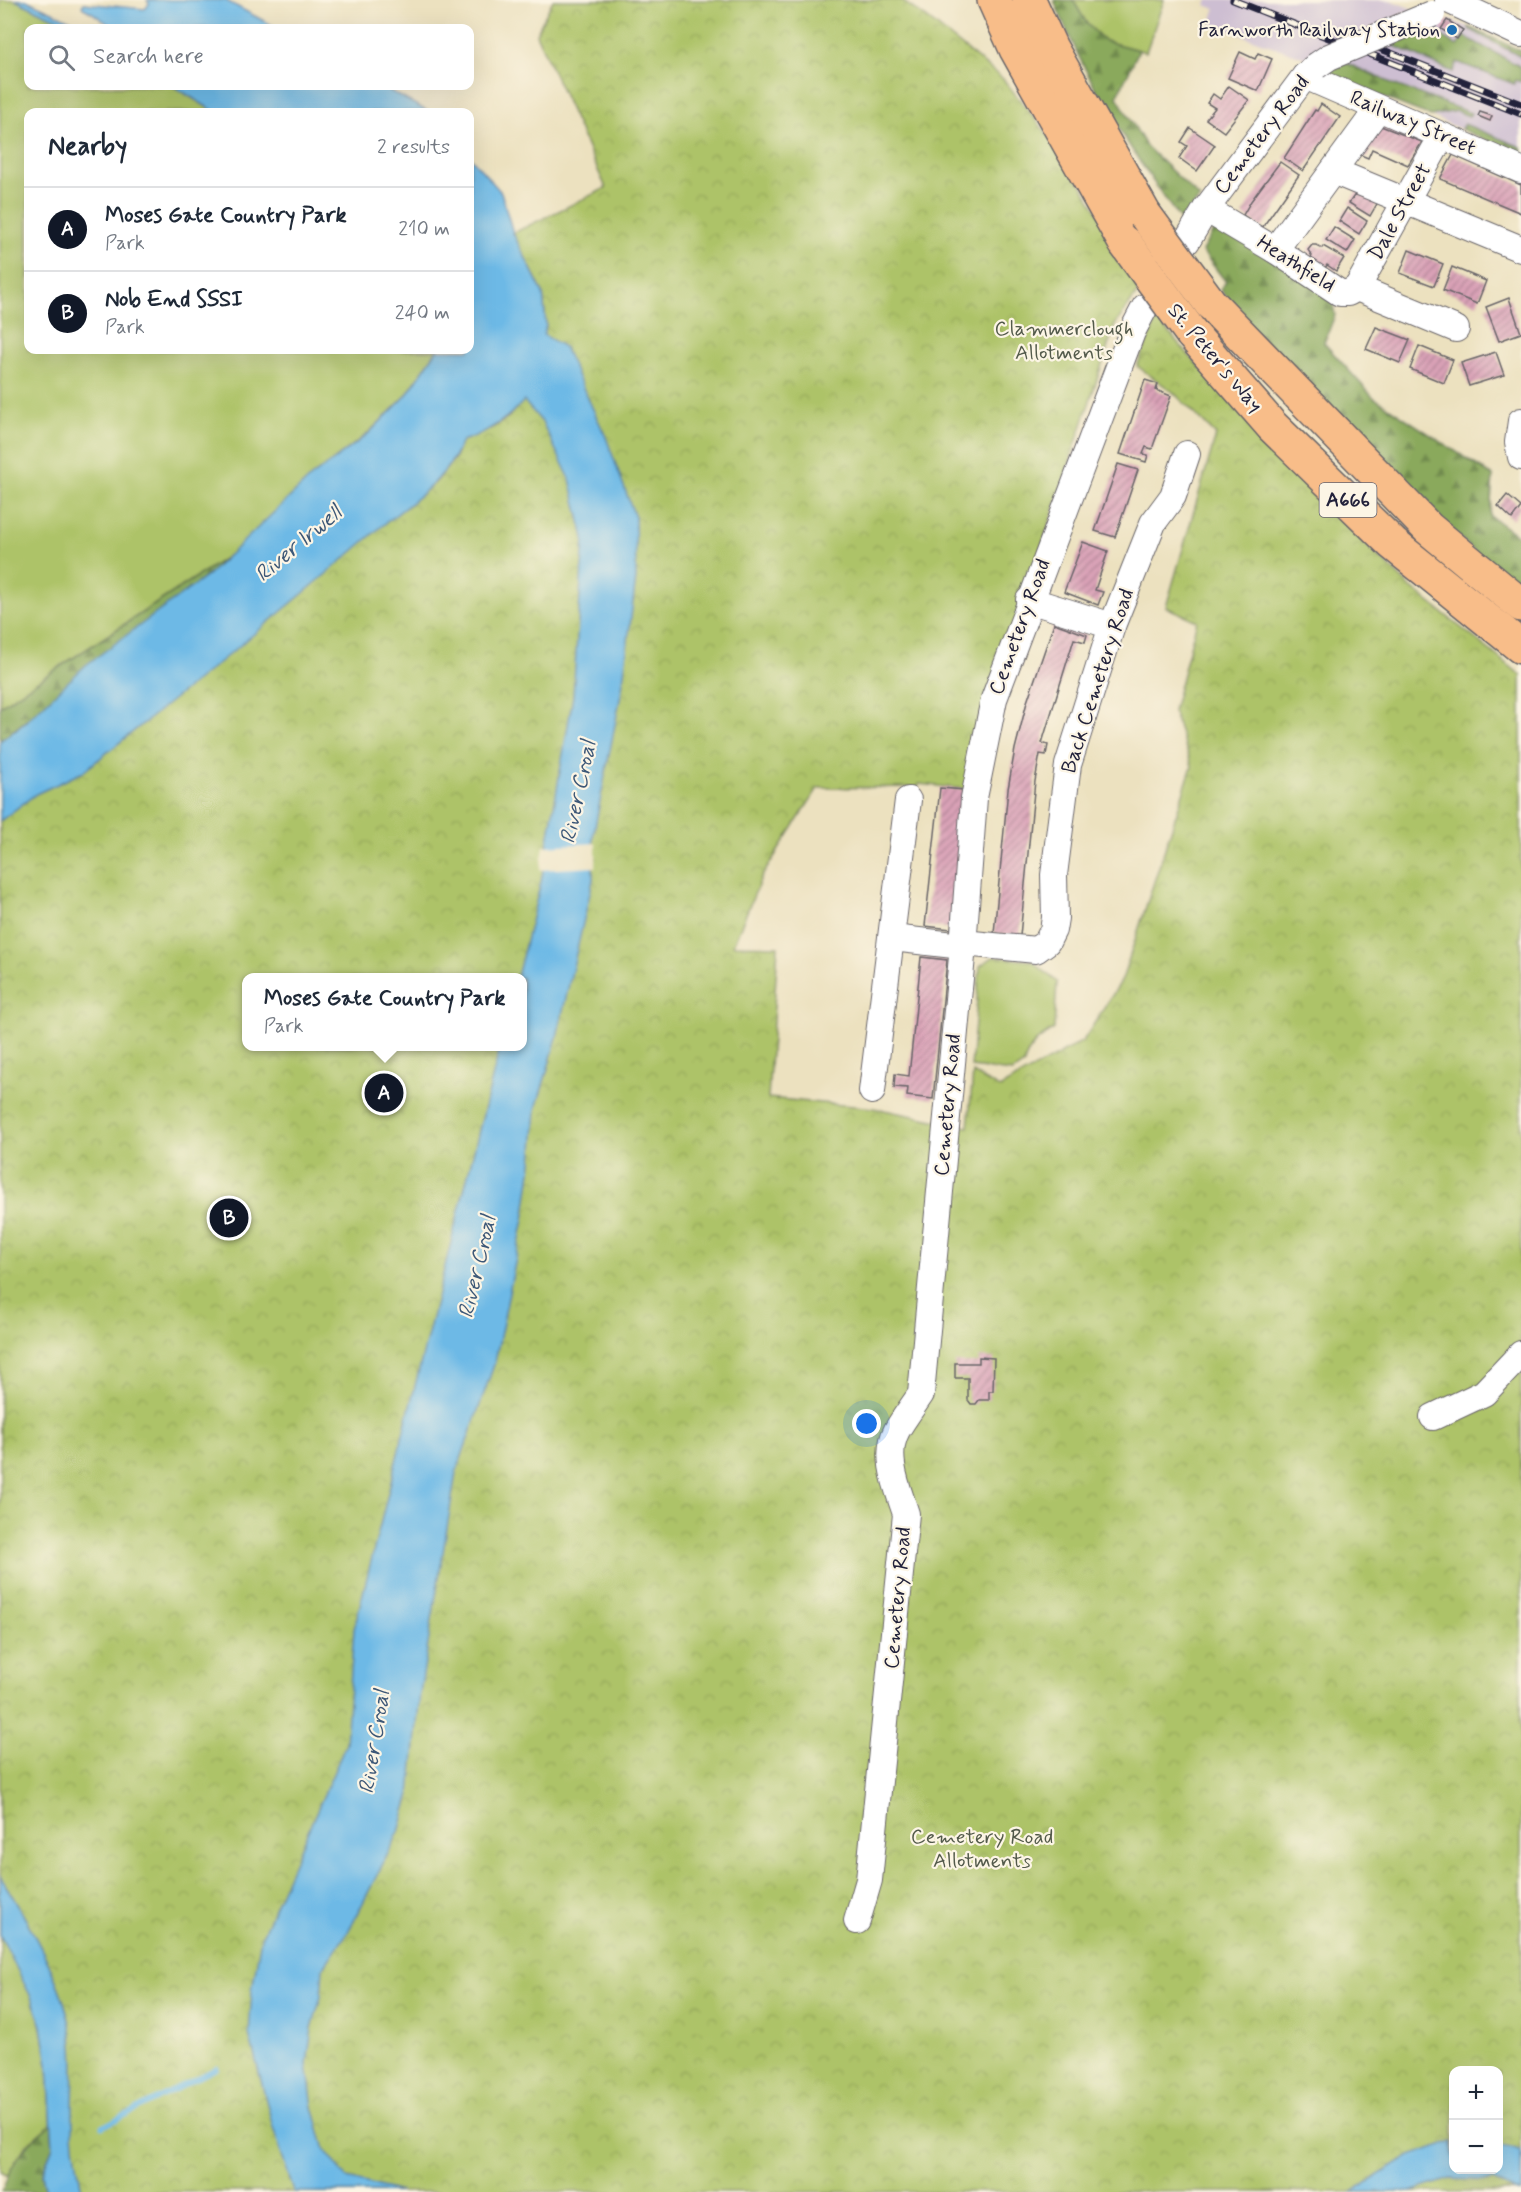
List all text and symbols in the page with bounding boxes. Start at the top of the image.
place label: Farnworth Railway Station [1198,16,1440,44]
marker: Farnworth Railway Station [1445,23,1459,37]
search box [24,24,474,90]
icon: search [45,41,78,74]
text: Search here [93,43,204,71]
street label: Cemetery Road [1208,70,1316,200]
street label: Railway Street [1346,84,1480,162]
text: Nearby [48,130,127,164]
text: 2 results [377,134,450,161]
street label: Dale Street [1362,158,1438,266]
text: Moses Gate Country Park [105,202,347,230]
text: A [61,216,74,243]
text: 210 m [398,216,450,243]
street label: Heathfield [1251,229,1341,299]
text: Park [105,230,145,257]
text: Nob End SSSI [105,286,243,314]
street label: St. Peter's Way [1161,297,1269,419]
text: B [61,300,74,327]
text: 240 m [395,300,450,327]
text: Park [105,314,145,341]
park label: Clammerclough Allotments [995,315,1133,367]
road number: A666 [1320,483,1376,517]
water label: River Irwell [250,498,350,589]
street label: Cemetery Road [982,555,1058,699]
street label: Back Cemetery Road [1055,585,1141,777]
water label: River Croal [554,736,604,846]
popup [242,973,527,1051]
text: Moses Gate Country Park [264,985,505,1013]
text: Park [264,1013,303,1040]
street label: Cemetery Road [928,1033,968,1177]
pin: A [364,1070,404,1116]
pin: B [210,1196,248,1240]
water label: River Croal [453,1211,504,1321]
your location [852,1409,881,1438]
street label: Cemetery Road [878,1526,918,1670]
water label: River Croal [353,1687,397,1796]
park label: Cemetery Road Allotments [911,1823,1053,1875]
map controls [1449,2066,1503,2174]
button: + [1449,2066,1503,2120]
button: − [1449,2120,1503,2174]

